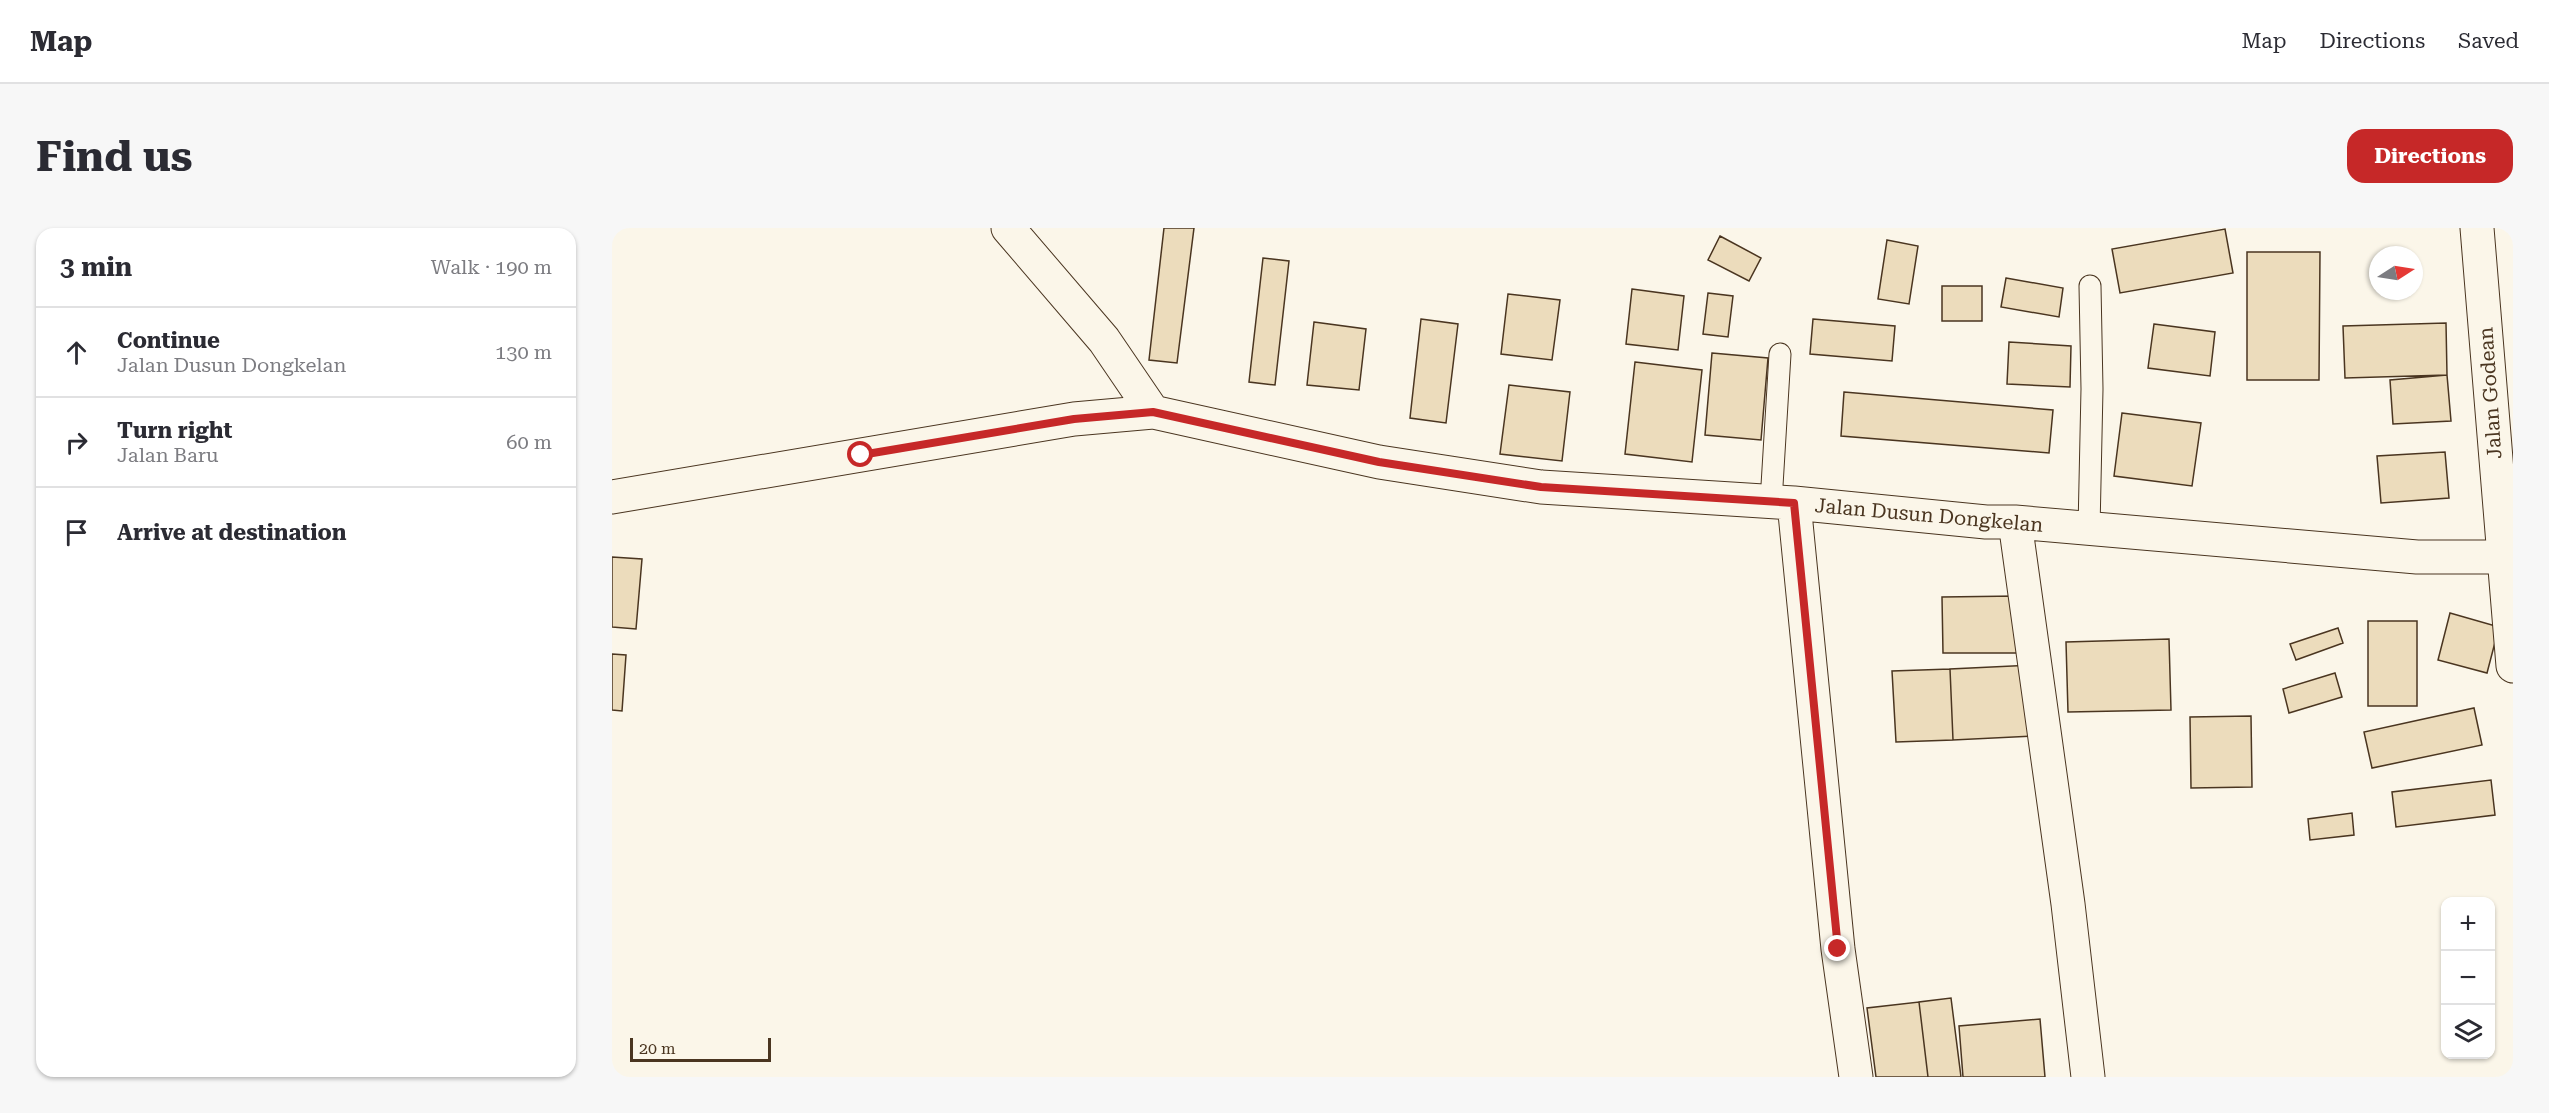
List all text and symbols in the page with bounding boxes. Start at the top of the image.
text: Map [30,25,92,58]
text: Map [2242,29,2286,53]
text: Directions [2319,29,2425,53]
text: Saved [2458,29,2519,53]
button: Directions [2347,129,2513,183]
text: Find us [36,132,193,181]
north arrow [2369,246,2423,300]
text: 3 min [60,252,132,282]
text: Walk · 190 m [431,255,552,279]
street label: Jalan Godean [2473,326,2507,460]
text: Continue [117,328,220,353]
icon: ahead [60,336,93,369]
text: 130 m [495,340,552,364]
text: Jalan Dusun Dongkelan [117,353,346,377]
text: Turn right [117,418,232,443]
icon: right [60,426,93,459]
text: 60 m [506,430,552,454]
route start [847,441,873,467]
text: Jalan Baru [117,443,218,467]
street label: Jalan Dusun Dongkelan [1814,493,2044,537]
icon: arrive [60,516,93,549]
text: Arrive at destination [117,520,346,545]
map controls [2441,897,2495,1059]
button: + [2441,897,2495,951]
route end [1824,935,1850,961]
button: − [2441,951,2495,1005]
button: layers [2441,1005,2495,1059]
scale bar [630,1035,771,1062]
text: 20 m [639,1039,676,1058]

